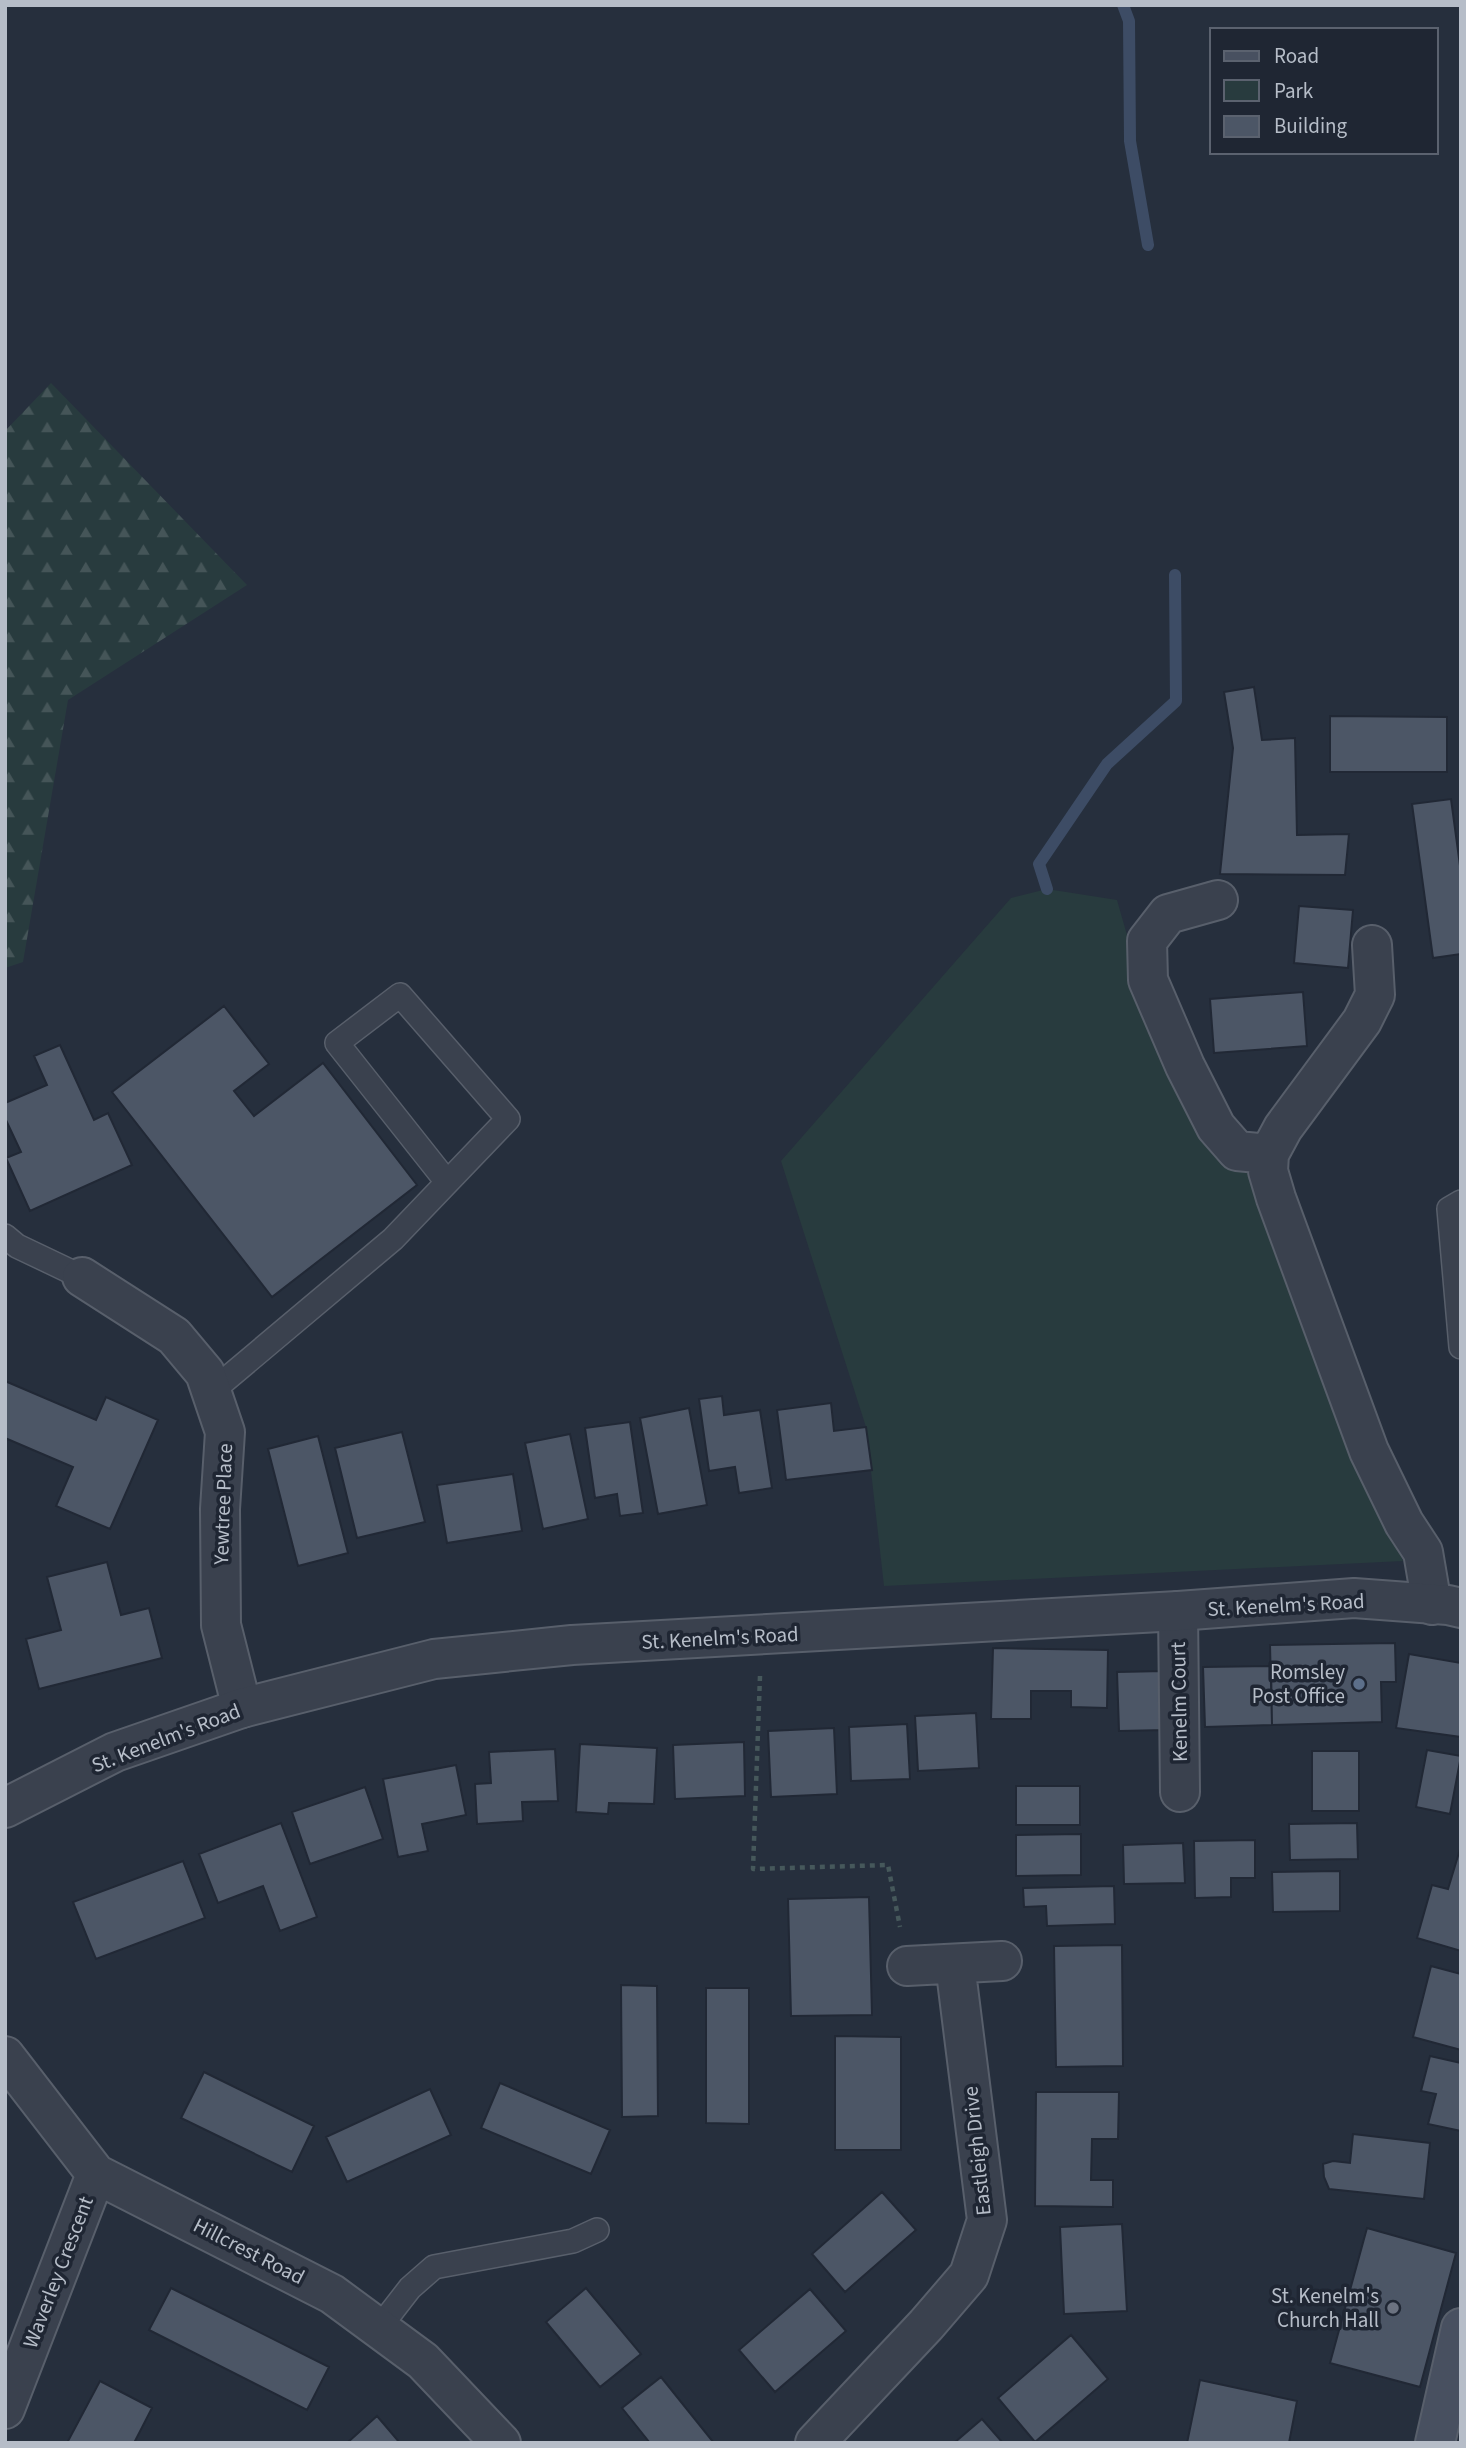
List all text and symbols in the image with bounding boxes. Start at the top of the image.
legend [1210,28,1438,154]
text: Road [1274,41,1319,71]
text: Park [1274,76,1314,106]
text: Building [1274,111,1348,141]
street label: Yewtree Place [206,1443,240,1566]
street label: St. Kenelm's Road [1207,1586,1365,1624]
street label: St. Kenelm's Road [641,1619,799,1657]
street label: Kenelm Court [1163,1642,1195,1762]
place label: Romsley Post Office [1252,1657,1345,1711]
marker: Romsley Post Office [1351,1676,1367,1692]
street label: St. Kenelm's Road [87,1696,245,1780]
street label: Eastleigh Drive [955,2085,999,2217]
street label: Waverley Crescent [15,2192,101,2352]
street label: Hillcrest Road [188,2210,310,2292]
place label: St. Kenelm's Church Hall [1271,2281,1379,2335]
marker: St. Kenelm's Church Hall [1385,2300,1401,2316]

